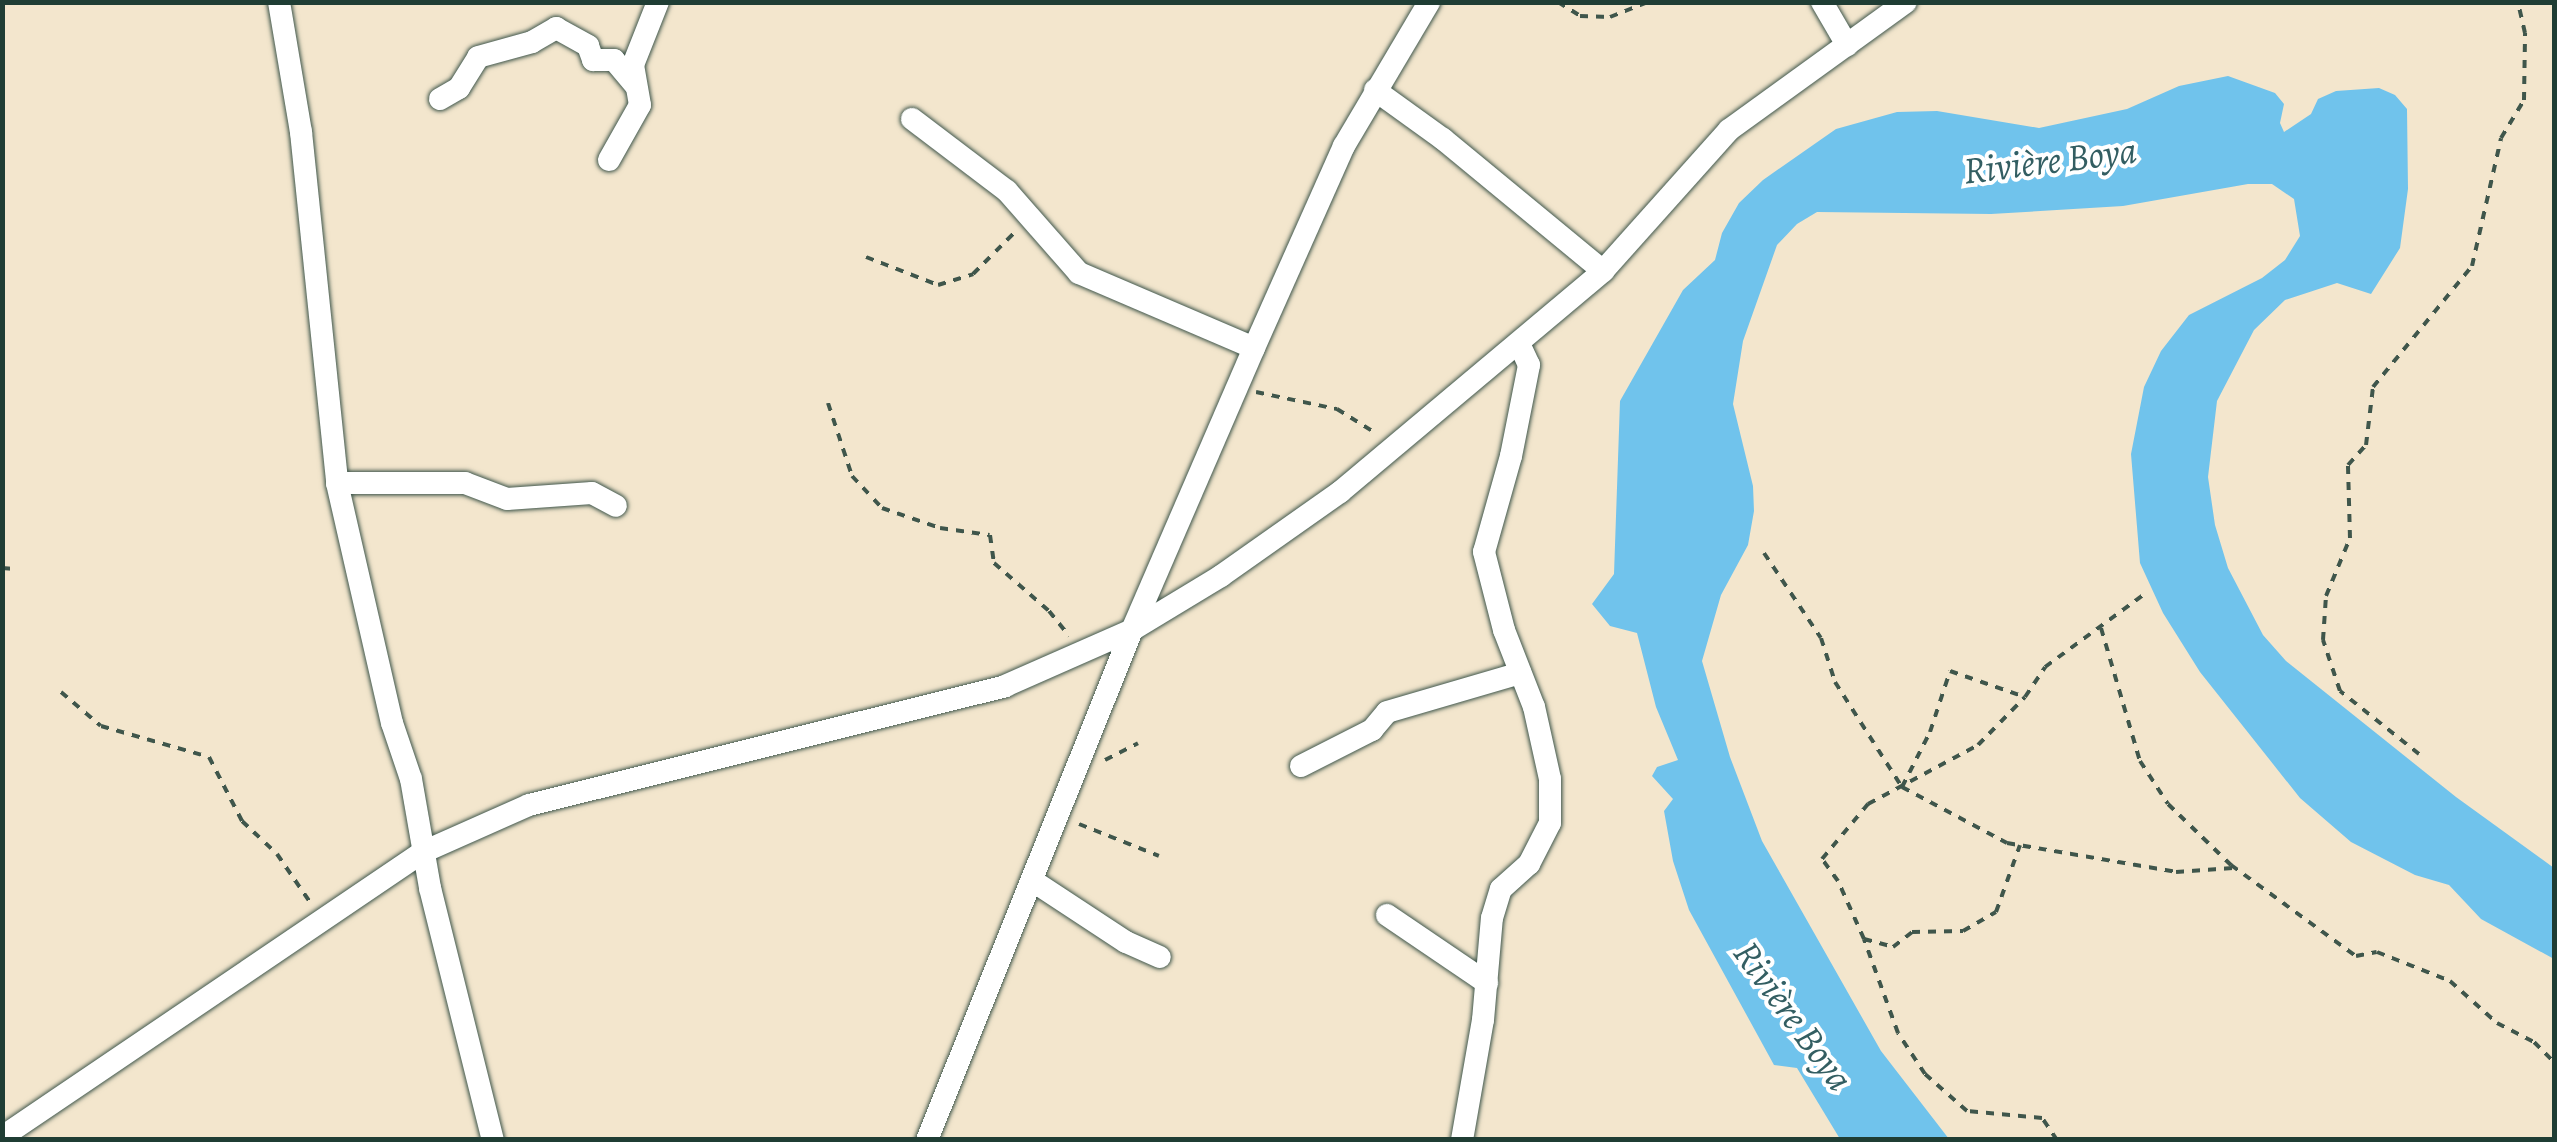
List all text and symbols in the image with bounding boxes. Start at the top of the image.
water label: Rivière Boya [1961,128,2139,194]
water label: Rivière Boya [1723,932,1863,1100]

